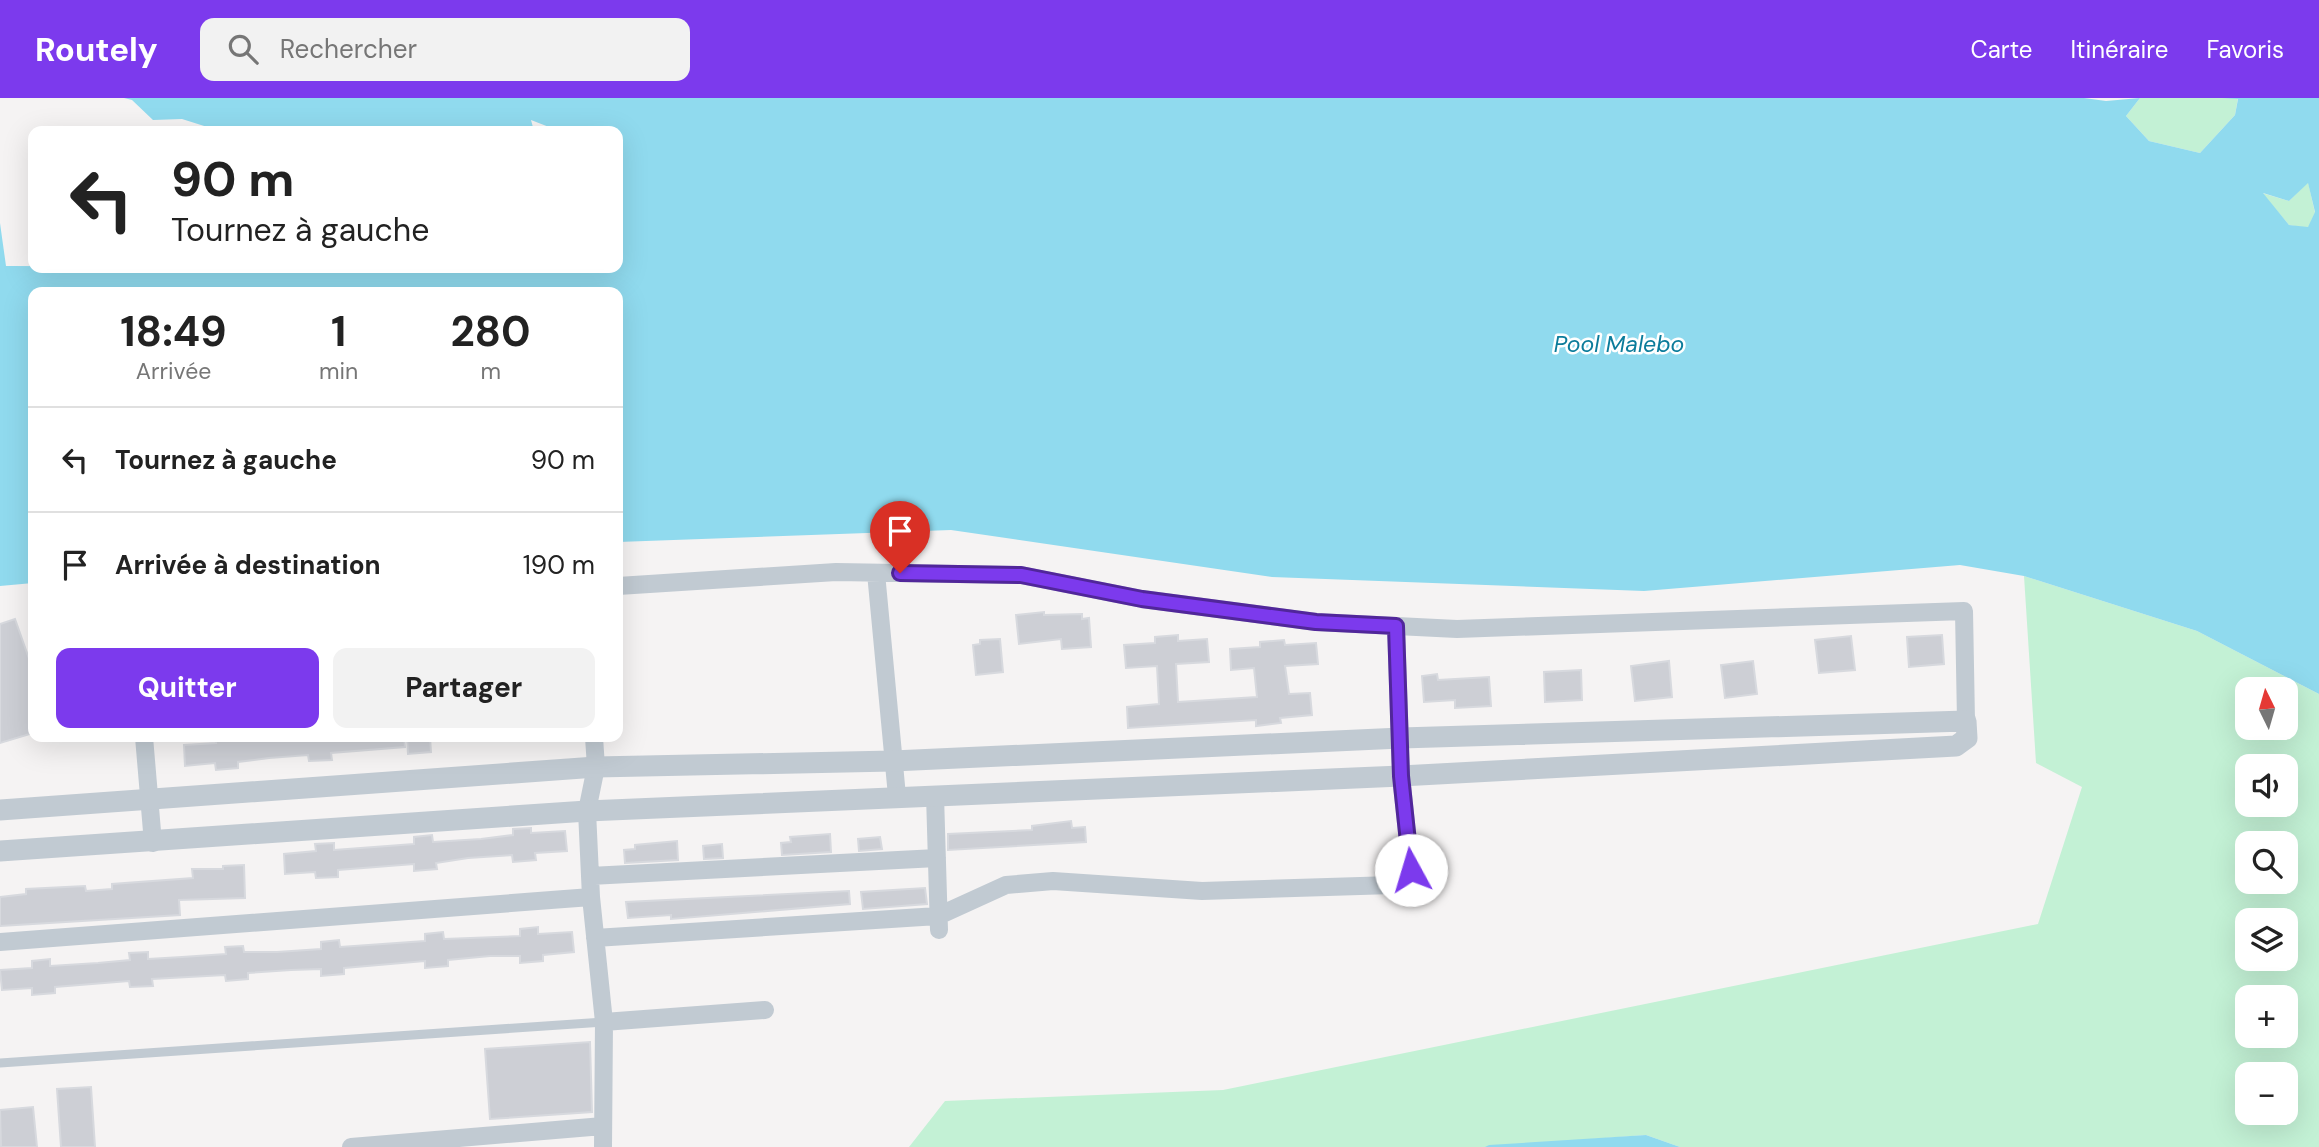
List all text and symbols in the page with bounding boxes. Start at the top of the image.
search box [200,18,690,81]
text: Routely [35,28,158,71]
icon: search [224,30,262,68]
text: Rechercher [280,32,417,66]
text: Carte [1971,34,2032,65]
text: Itinéraire [2070,34,2168,65]
text: Favoris [2206,34,2284,65]
text: 90 m [171,147,294,211]
icon: left [56,154,147,245]
text: Tournez à gauche [171,209,429,251]
text: 18:49 [120,304,227,359]
text: 1 [331,304,346,359]
text: 280 [451,304,531,359]
water label: Pool Malebo [1554,329,1684,359]
text: Arrivée [136,356,211,386]
text: min [319,356,358,386]
text: m [480,356,501,386]
icon: left [56,441,94,479]
text: Tournez à gauche [115,443,337,477]
text: 90 m [531,443,595,477]
pin [870,501,930,573]
icon: arrive [881,512,919,550]
icon: arrive [56,546,94,584]
text: Arrivée à destination [115,548,381,582]
text: 190 m [523,548,595,582]
button: Quitter [56,648,319,728]
button: Partager [333,648,595,728]
north arrow [2235,677,2298,740]
map controls [2235,677,2298,1125]
button: sound [2235,754,2298,817]
button: search [2235,831,2298,894]
position arrow [1374,833,1448,907]
button: layers [2235,908,2298,971]
button: + [2235,985,2298,1048]
button: − [2235,1062,2298,1125]

